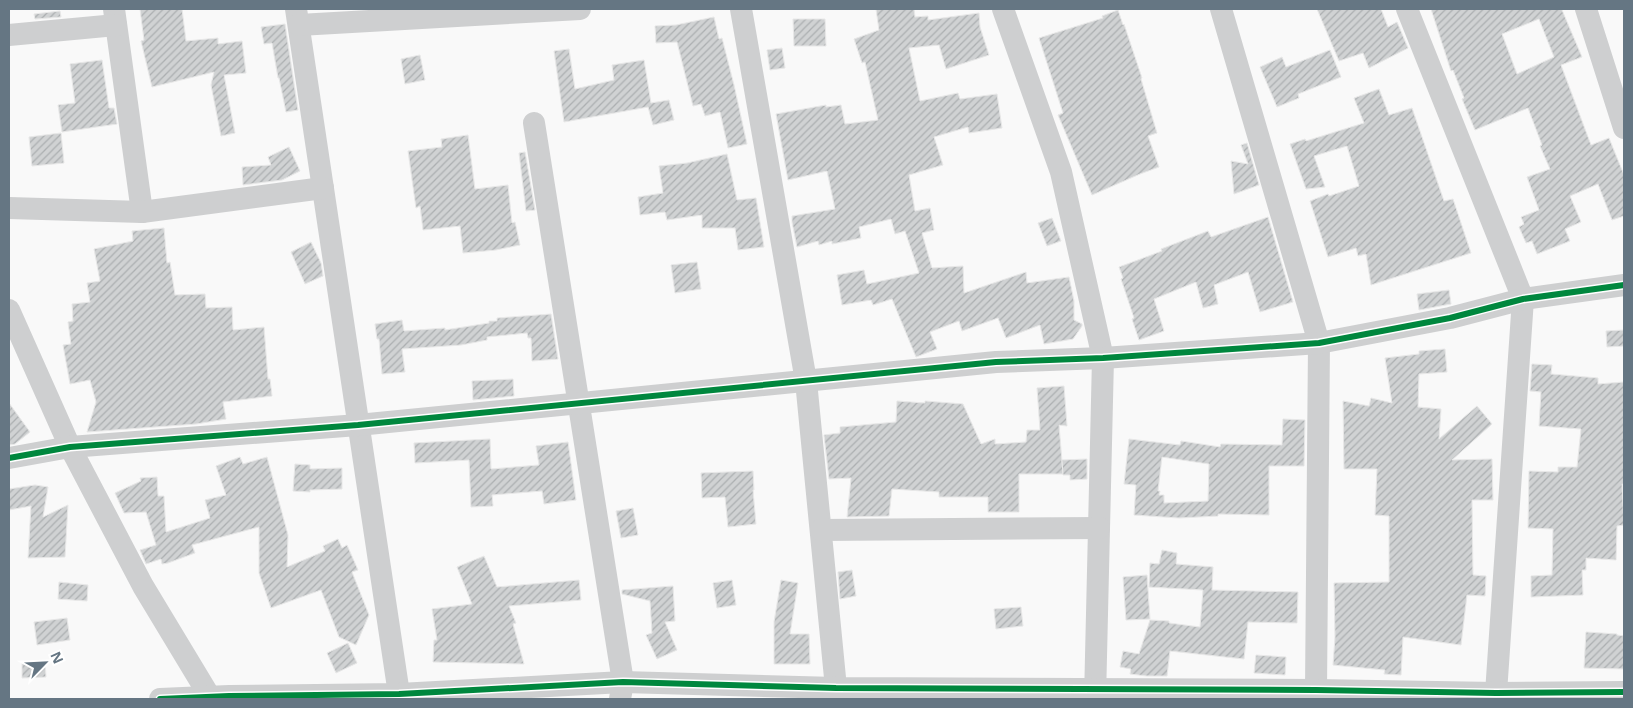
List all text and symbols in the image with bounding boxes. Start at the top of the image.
north arrow [20,638,70,688]
text: N [46,648,68,667]

